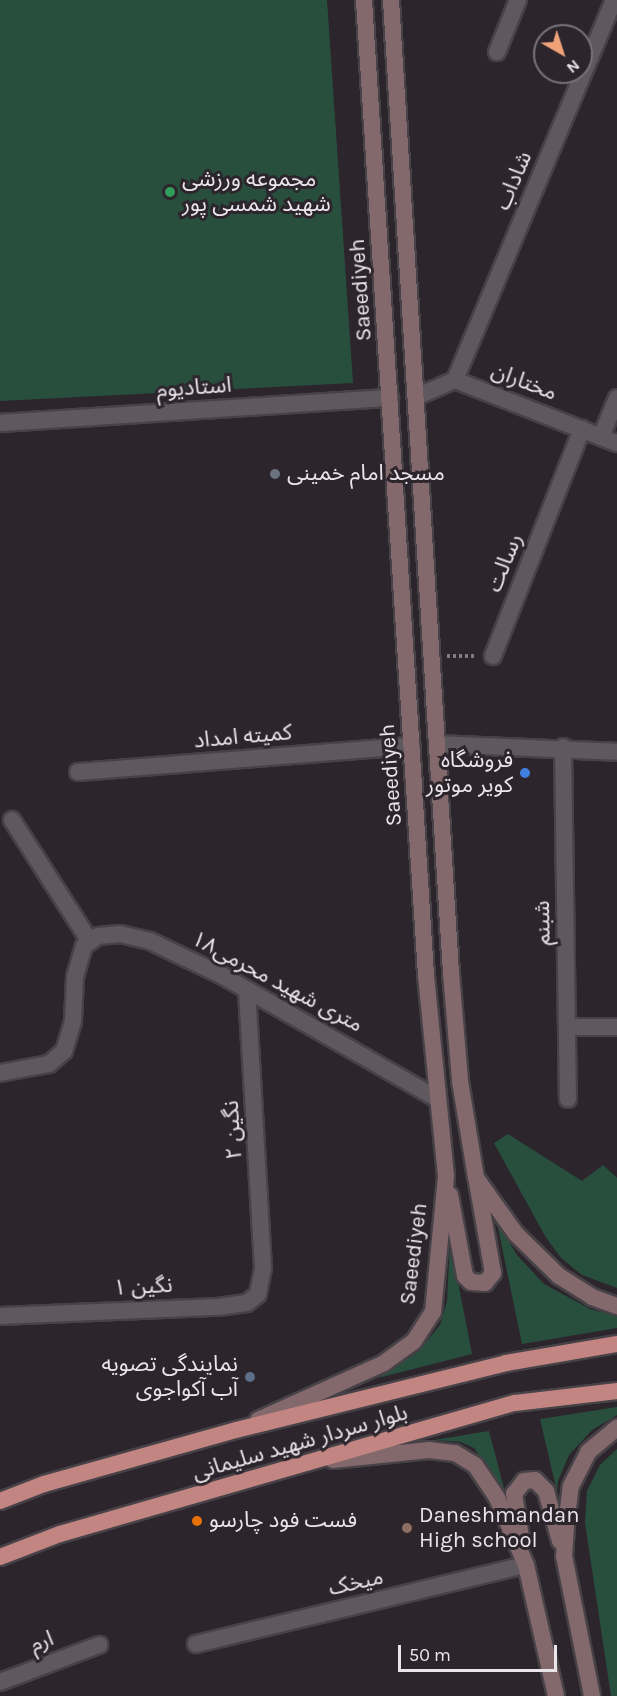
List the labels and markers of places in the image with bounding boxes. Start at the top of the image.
place label: مجموعه ورزشی شهید شمسی پور [182,166,331,218]
marker: مجموعه ورزشی شهید شمسی پور [163,185,177,199]
place label: مسجد امام خمینی [287,461,445,487]
marker: مسجد امام خمینی [268,467,282,481]
place label: فروشگاه کویر موتور [426,747,513,798]
marker: فروشگاه کویر موتور [518,766,532,780]
place label: نمایندگی تصویه آب آکواجوی [102,1351,238,1402]
marker: نمایندگی تصویه آب آکواجوی [243,1370,257,1384]
place label: Daneshmandan High school [419,1502,579,1554]
place label: فست فود چارسو [209,1508,357,1534]
marker: فست فود چارسو [190,1514,204,1528]
marker: Daneshmandan High school [400,1521,414,1535]

